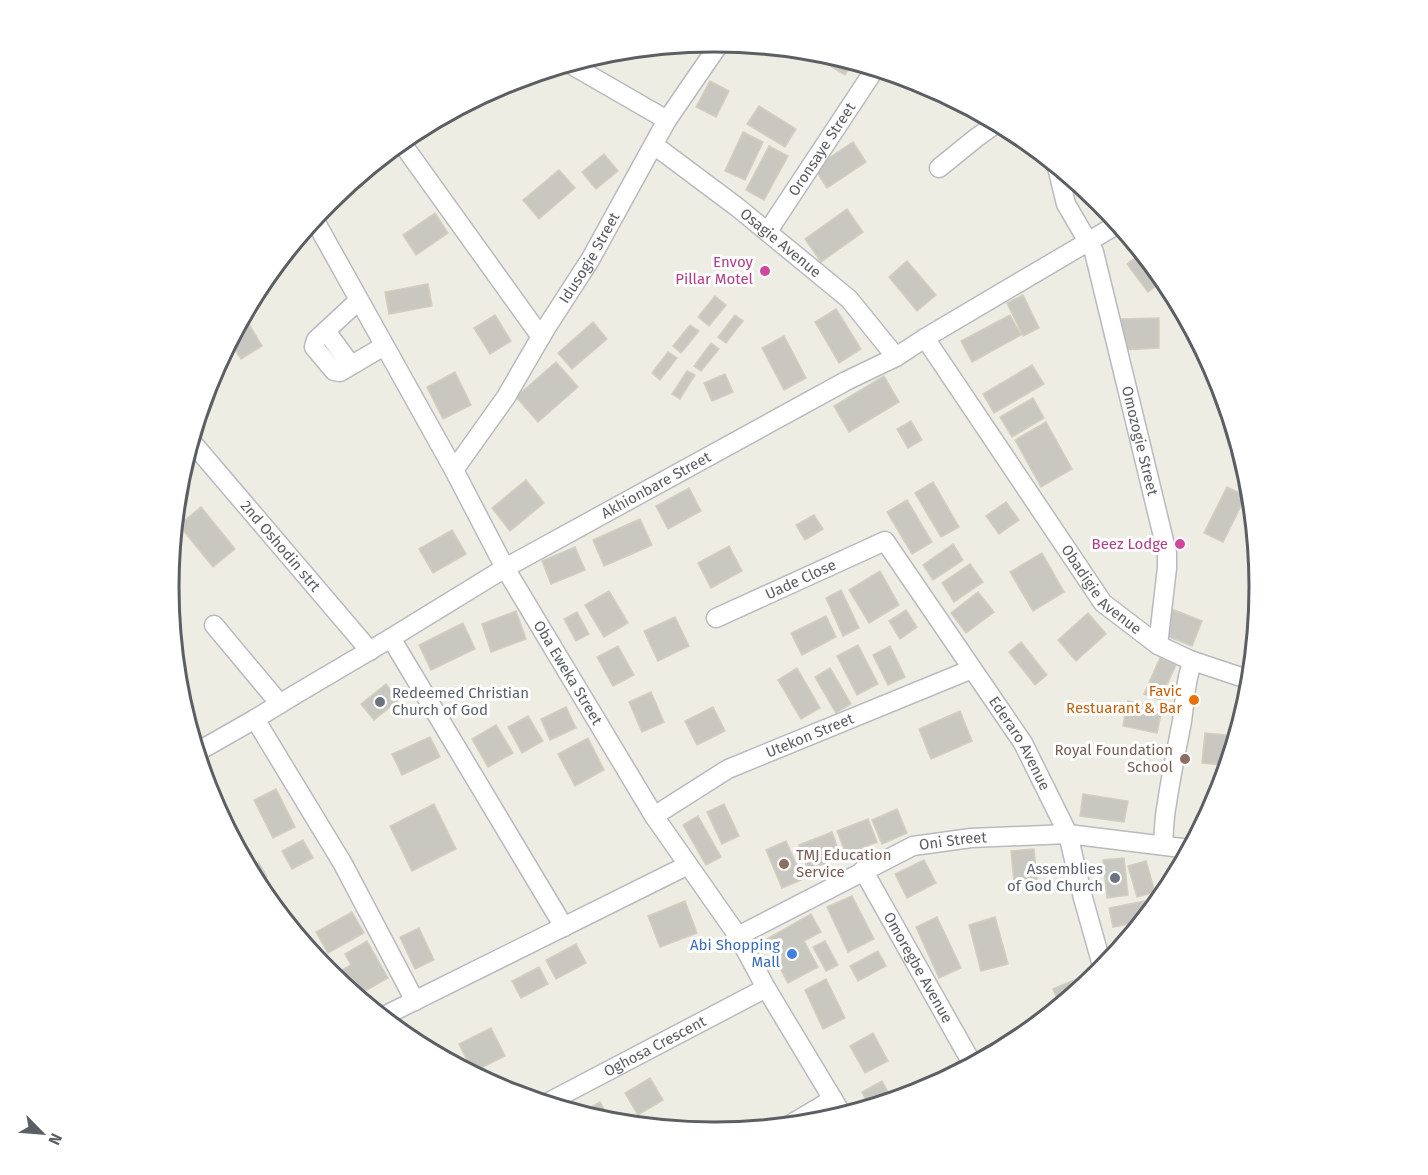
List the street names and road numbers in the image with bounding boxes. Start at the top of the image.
street label: Oronsaye Street [785,99,860,199]
street label: Osagie Avenue [736,204,825,281]
street label: Idusogie Street [555,209,624,307]
street label: Omozogie Street [1118,384,1162,498]
street label: Akhionbare Street [598,448,714,522]
street label: 2nd Oshodin strt [237,497,325,596]
street label: Obadigie Avenue [1057,541,1145,638]
street label: Uade Close [762,556,839,603]
street label: Oba Eweka Street [530,617,606,729]
street label: Ederaro Avenue [985,693,1054,793]
street label: Utekon Street [763,709,857,761]
street label: Oni Street [918,828,988,854]
street label: Omoregbe Avenue [880,909,956,1026]
street label: Oghosa Crescent [601,1012,709,1081]

